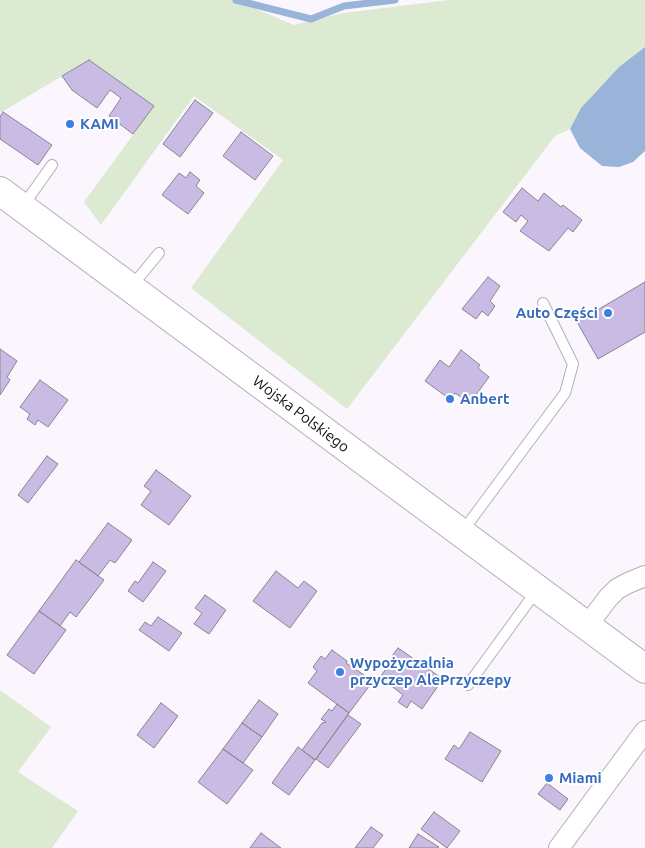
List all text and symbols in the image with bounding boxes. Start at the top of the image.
place label: KAMI [80,115,119,133]
marker: KAMI [64,118,76,130]
place label: Auto Części [516,304,598,322]
marker: Auto Części [602,307,614,319]
street label: Wojska Polskiego [249,372,353,456]
place label: Anbert [460,390,510,408]
marker: Anbert [444,393,456,405]
place label: Wypożyczalnia przyczep AlePrzyczepy [350,654,511,689]
marker: Wypożyczalnia przyczep AlePrzyczepy [334,666,346,678]
place label: Miami [559,769,602,787]
marker: Miami [543,772,555,784]

